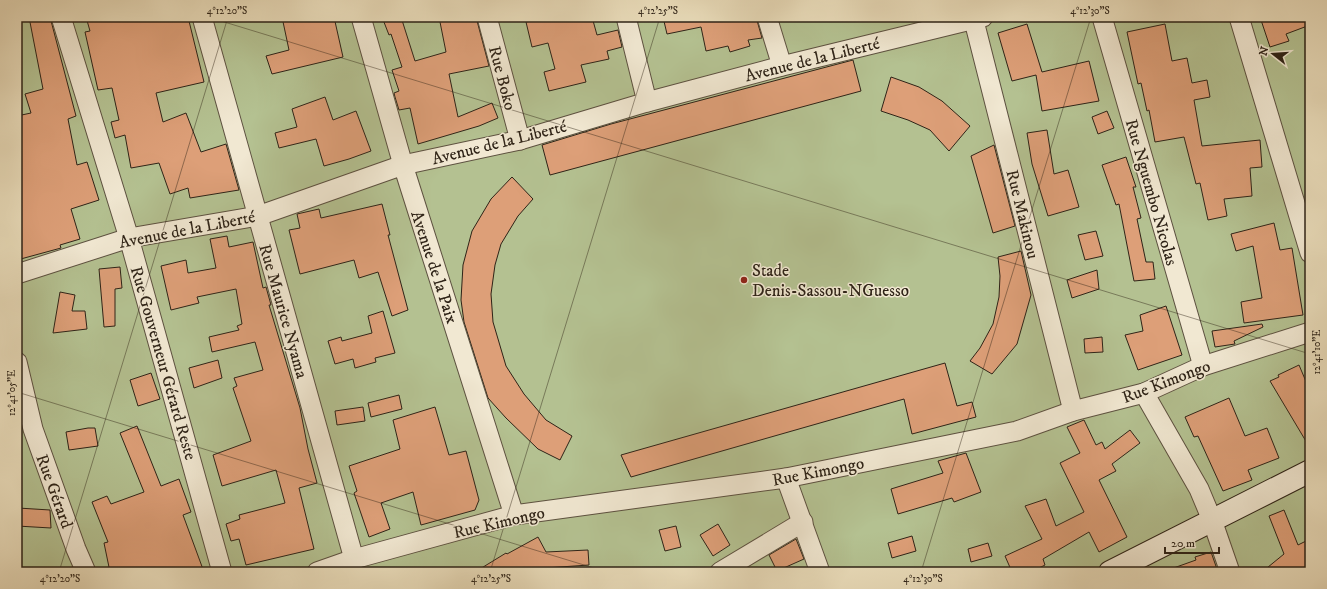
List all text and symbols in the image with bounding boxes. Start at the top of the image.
text: 4°12'20"S [207,5,247,17]
text: 4°12'25"S [638,5,678,17]
text: 4°12'30"S [1070,5,1110,17]
street label: Avenue de la Liberté [743,33,882,87]
north arrow [1253,34,1293,74]
street label: Rue Boko [483,44,521,113]
text: N [1256,45,1272,58]
street label: Avenue de la Liberté [430,116,569,170]
street label: Rue Nguembo Nicolas [1120,117,1183,268]
street label: Rue Makinou [1000,167,1044,261]
street label: Avenue de la Liberté [117,206,257,254]
street label: Avenue de la Paix [405,208,463,327]
street label: Rue Maurice Nyama [253,242,313,382]
place label: Stade Denis-Sassou-NGuesso [752,260,909,302]
street label: Rue Gouverneur Gérard Reste [125,264,201,463]
marker: Stade Denis-Sassou-NGuesso [739,275,749,285]
text: 12°41'10"E [1311,330,1323,374]
street label: Rue Kimongo [1119,355,1214,409]
text: 12°41'05"E [6,370,18,416]
street label: Rue Gérard [30,451,78,532]
street label: Rue Kimongo [770,452,866,492]
street label: Rue Kimongo [451,502,547,544]
scale bar [1165,529,1219,555]
text: 20 m [1171,536,1195,551]
text: 4°12'20"S [40,573,80,585]
text: 4°12'25"S [471,573,511,585]
text: 4°12'30"S [903,573,943,585]

